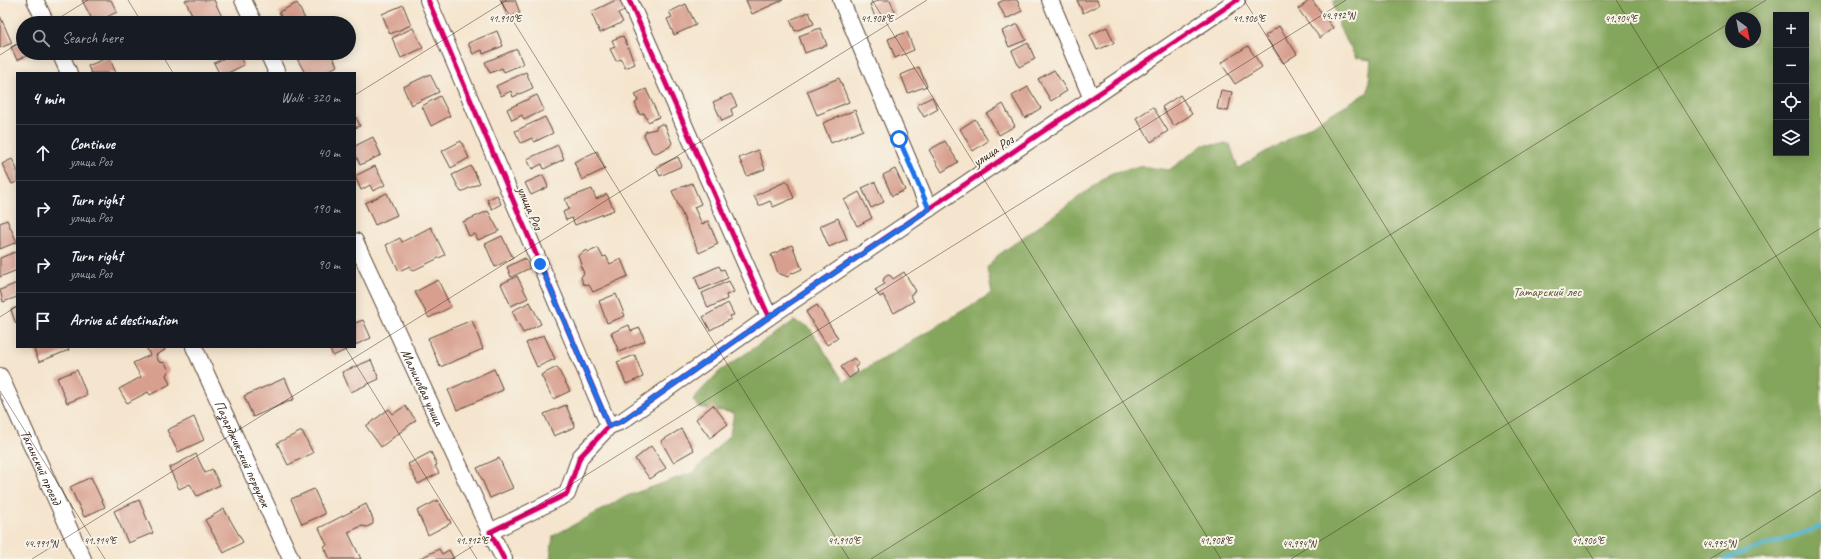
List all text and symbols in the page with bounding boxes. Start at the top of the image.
text: 44.992°N [1321,9,1357,22]
text: 41.910°E [489,12,523,25]
text: 41.908°E [861,12,895,25]
text: 41.906°E [1233,12,1267,25]
text: 41.904°E [1605,12,1639,25]
north arrow [1725,12,1761,48]
map controls [1773,12,1809,156]
button: + [1773,12,1809,48]
search box [16,16,356,60]
icon: search [30,27,52,49]
text: Search here [62,29,123,48]
button: − [1773,48,1809,84]
button: locate [1773,84,1809,120]
text: 4 min [32,88,65,109]
text: Walk · 320 m [281,90,340,106]
button: layers [1773,120,1809,156]
route start [890,130,908,148]
street label: улица Роз [969,131,1017,171]
text: Continue [70,135,115,154]
icon: ahead [32,142,54,164]
text: 40 m [318,145,340,161]
text: улица Роз [70,154,112,170]
street label: улица Роз [513,183,547,233]
text: Turn right [70,191,123,210]
icon: right [32,198,54,220]
text: 190 m [312,201,340,217]
text: улица Роз [70,210,112,226]
text: Turn right [70,247,123,266]
icon: right [32,254,54,276]
route end [531,255,549,273]
text: 90 m [318,257,340,273]
text: улица Роз [70,266,112,282]
park label: Татарский лес [1513,283,1582,300]
icon: arrive [32,310,54,332]
text: Arrive at destination [70,311,177,330]
street label: Малиновая улица [398,346,448,429]
street label: Пазарджикский переулок [211,397,275,511]
street label: Таганский проезд [17,427,66,509]
text: 41.914°E [84,534,118,547]
text: 41.912°E [456,534,490,547]
text: 41.910°E [828,534,862,547]
text: 41.908°E [1200,534,1234,547]
text: 41.906°E [1572,534,1606,547]
text: 44.991°N [24,537,60,550]
text: 44.994°N [1282,537,1318,550]
text: 44.995°N [1702,537,1738,550]

